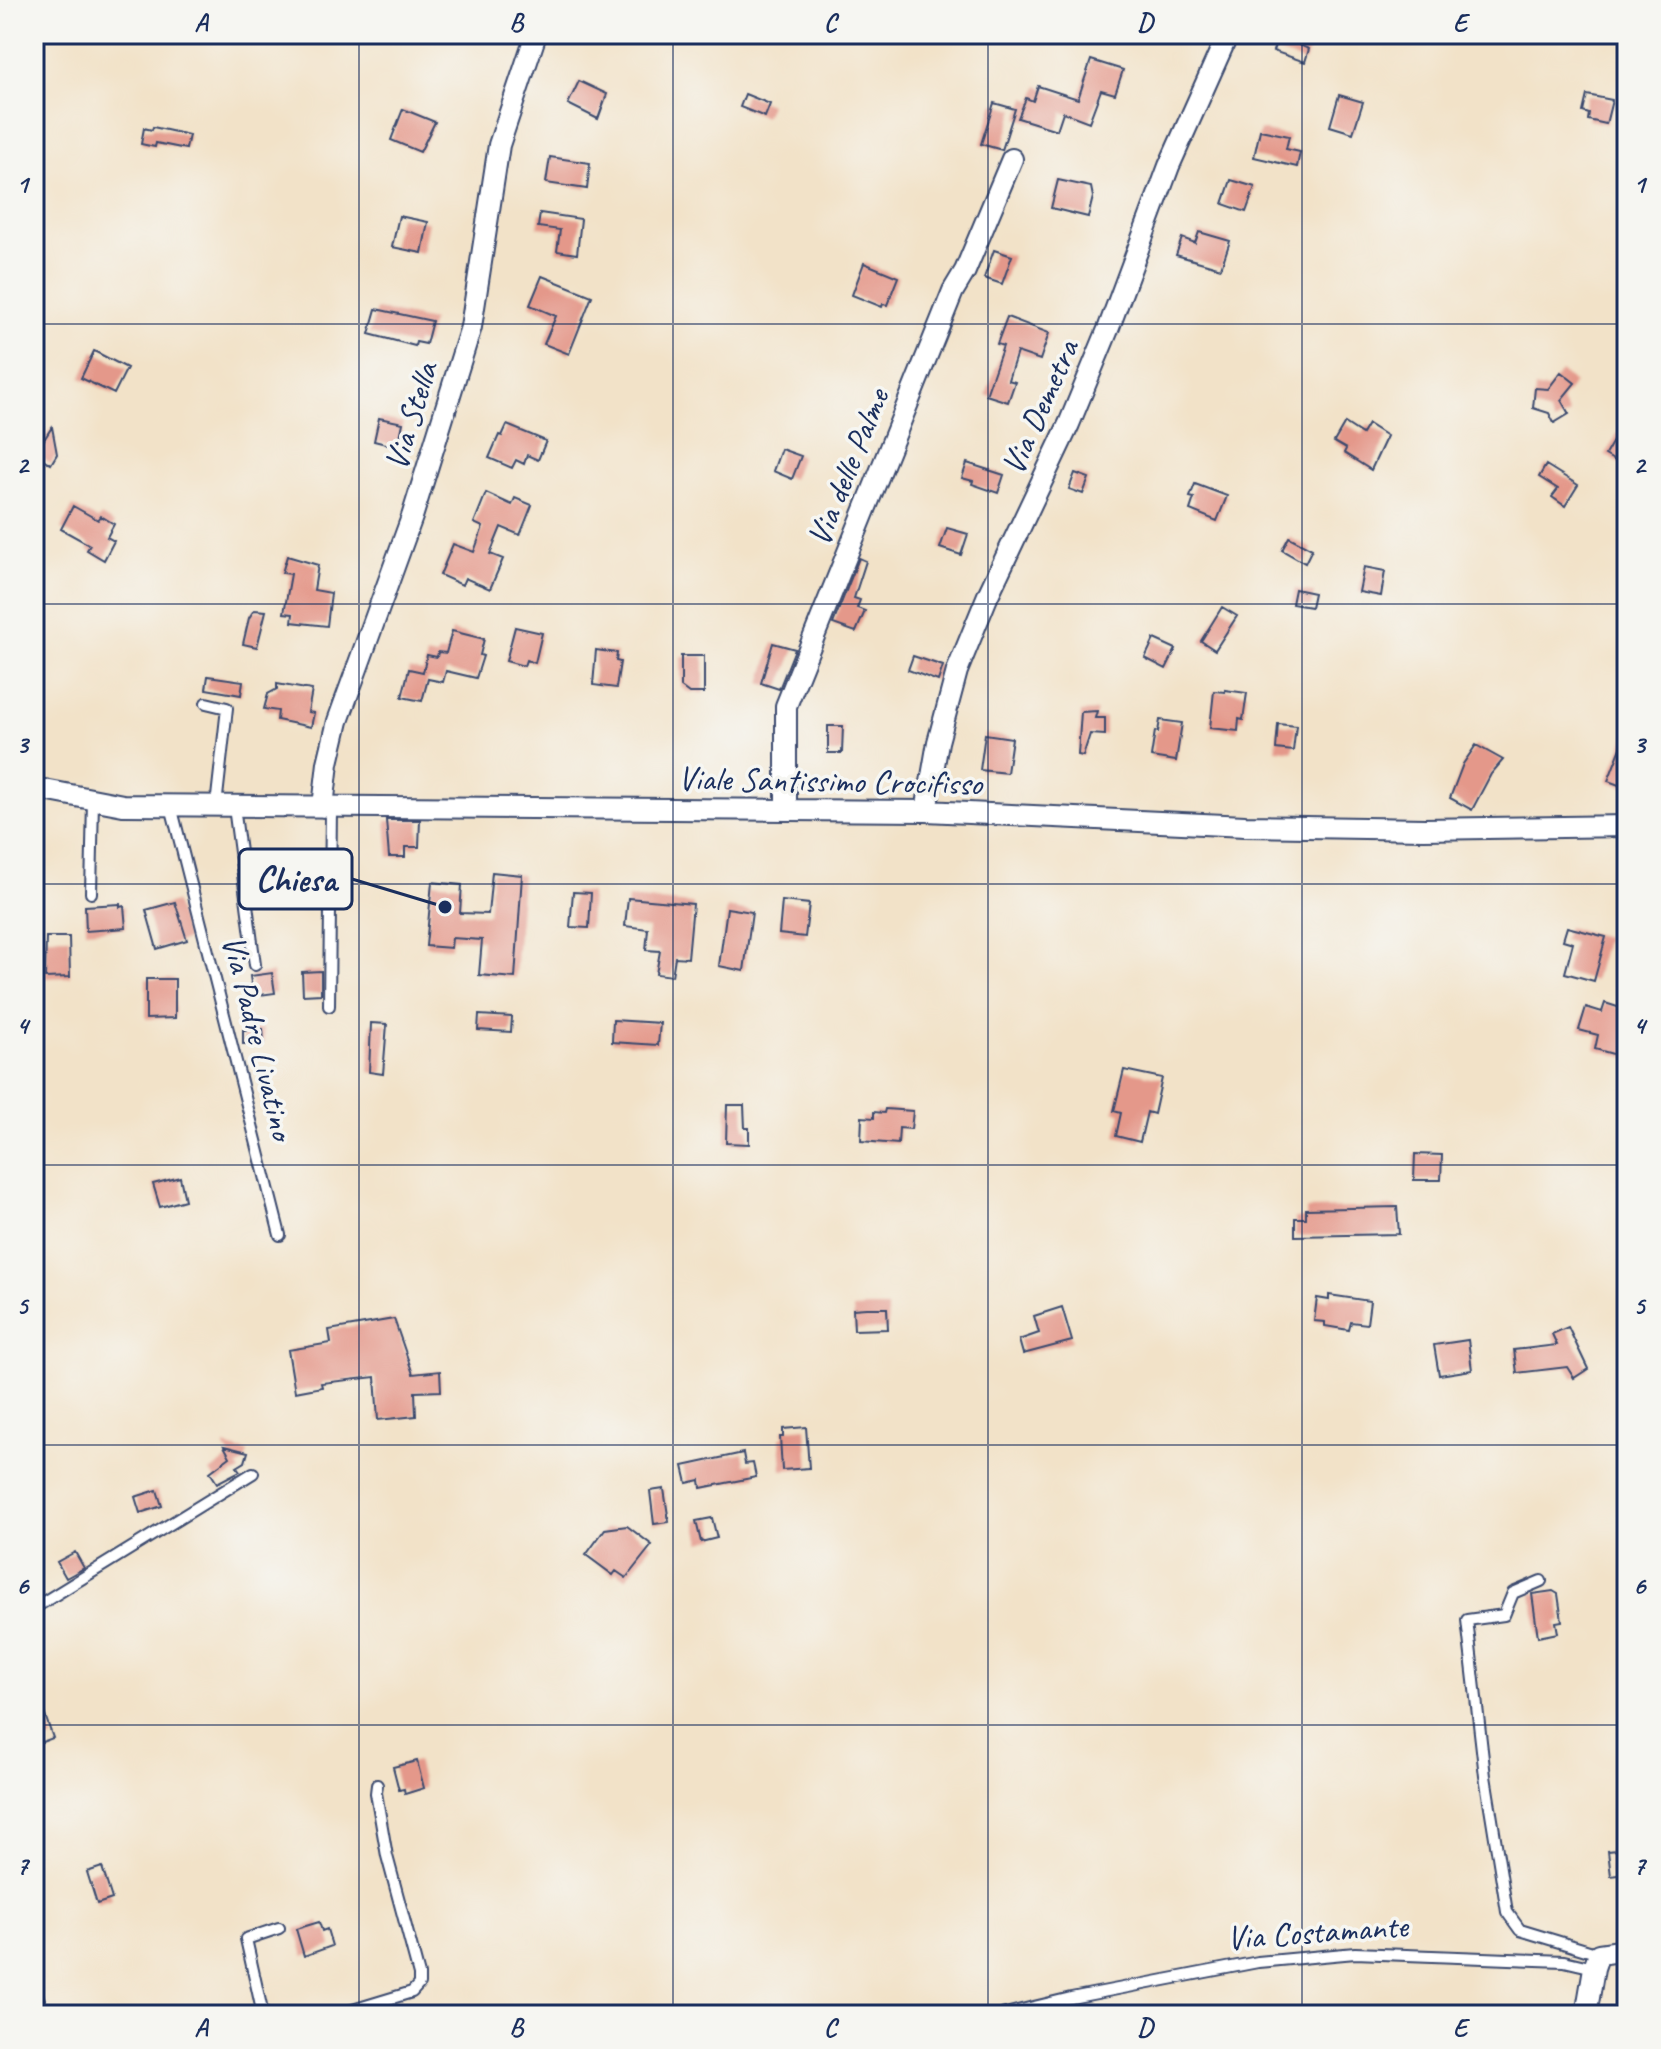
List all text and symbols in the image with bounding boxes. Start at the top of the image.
text: A [194,6,209,39]
text: B [509,6,525,39]
text: C [824,6,840,39]
text: D [1137,6,1155,39]
text: E [1453,6,1471,39]
text: 1 [16,168,31,201]
text: 1 [1633,168,1648,201]
street label: Via Demetra [991,331,1089,481]
street label: Via Stella [374,355,448,475]
street label: Via delle Palme [797,381,899,552]
text: 2 [16,448,30,481]
text: 2 [1633,448,1647,481]
text: 3 [16,728,30,761]
text: 3 [1633,728,1647,761]
street label: Viale Santissimo Crocifisso [678,756,984,805]
callout: Chiesa [239,849,352,909]
text: Chiesa [256,856,339,902]
street label: Via Padre Livatino [212,930,306,1148]
text: 4 [16,1009,31,1042]
text: 4 [1633,1009,1648,1042]
text: 5 [16,1289,30,1322]
text: 5 [1633,1289,1647,1322]
text: 6 [16,1569,30,1602]
text: 6 [1633,1569,1647,1602]
text: 7 [16,1849,30,1882]
text: 7 [1633,1849,1647,1882]
street label: Via Costamante [1225,1904,1411,1959]
text: A [194,2011,209,2044]
text: B [509,2011,525,2044]
text: C [824,2011,840,2044]
text: D [1137,2011,1155,2044]
text: E [1453,2011,1471,2044]

